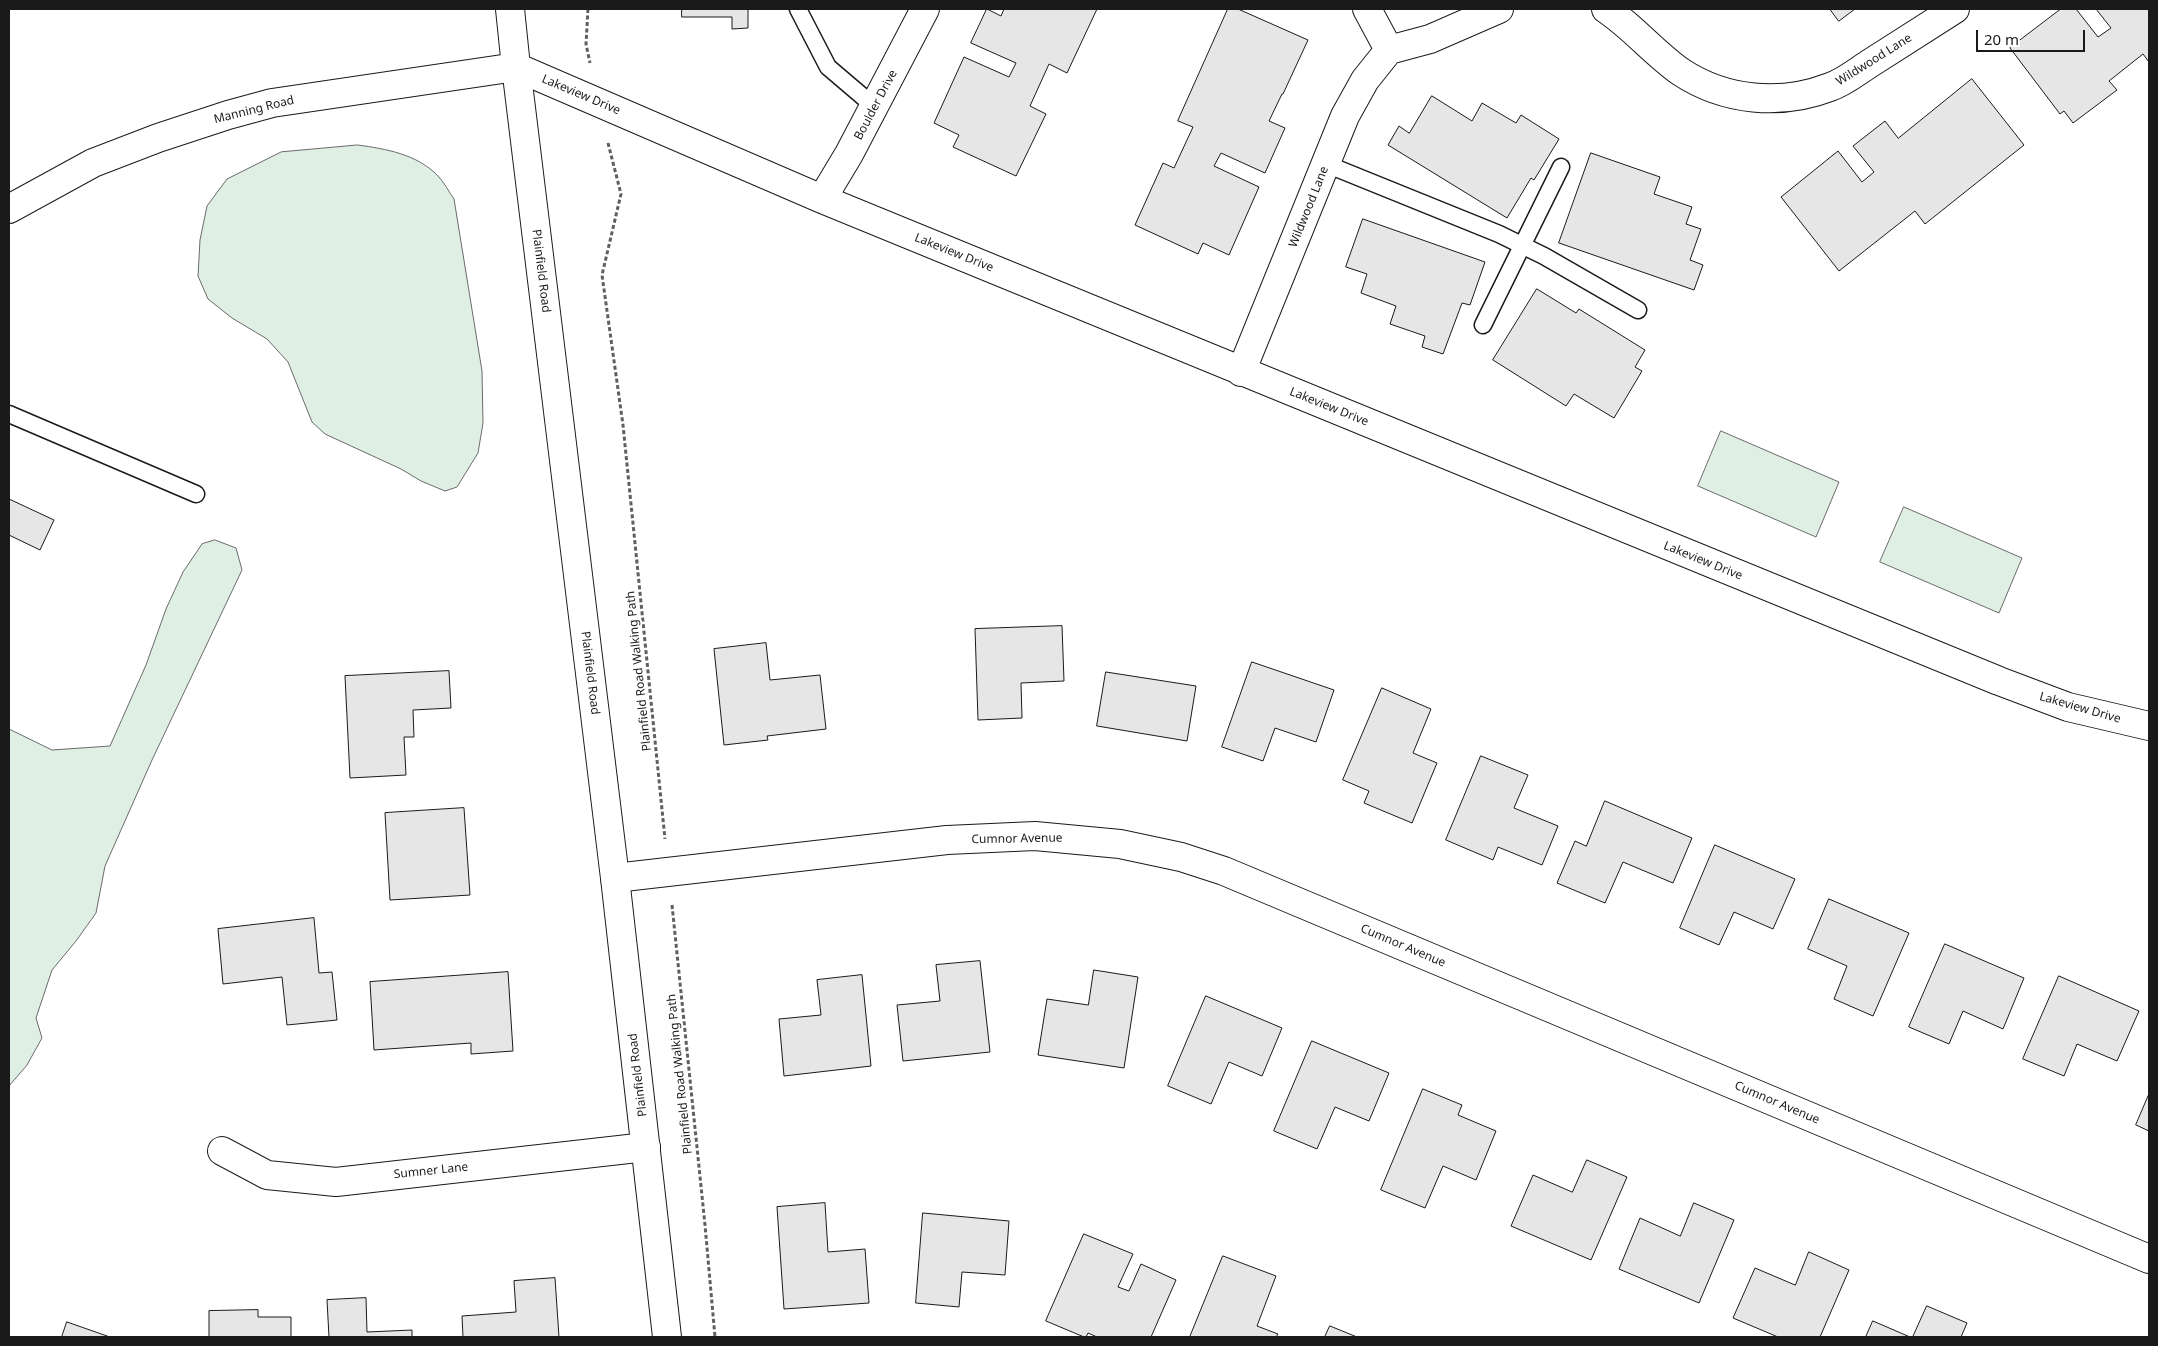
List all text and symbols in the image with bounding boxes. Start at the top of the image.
scale bar [1978,20,2087,52]
text: 20 m [1984,29,2019,49]
street label: Wildwood Lane [1834,31,1914,89]
street label: Boulder Drive [851,67,901,143]
street label: Lakeview Drive [540,72,622,118]
street label: Manning Road [212,93,296,127]
street label: Wildwood Lane [1286,164,1332,250]
street label: Plainfield Road [529,228,553,314]
street label: Lakeview Drive [912,231,996,275]
street label: Lakeview Drive [1287,385,1371,429]
street label: Lakeview Drive [1661,539,1745,583]
street label: Plainfield Road Walking Path [623,590,655,752]
street label: Plainfield Road [578,630,602,716]
street label: Lakeview Drive [2038,690,2122,726]
street label: Cumnor Avenue [971,831,1063,847]
street label: Cumnor Avenue [1358,922,1448,970]
street label: Plainfield Road Walking Path [664,993,696,1155]
street label: Plainfield Road [626,1032,650,1118]
street label: Cumnor Avenue [1732,1079,1822,1127]
street label: Sumner Lane [393,1160,469,1182]

